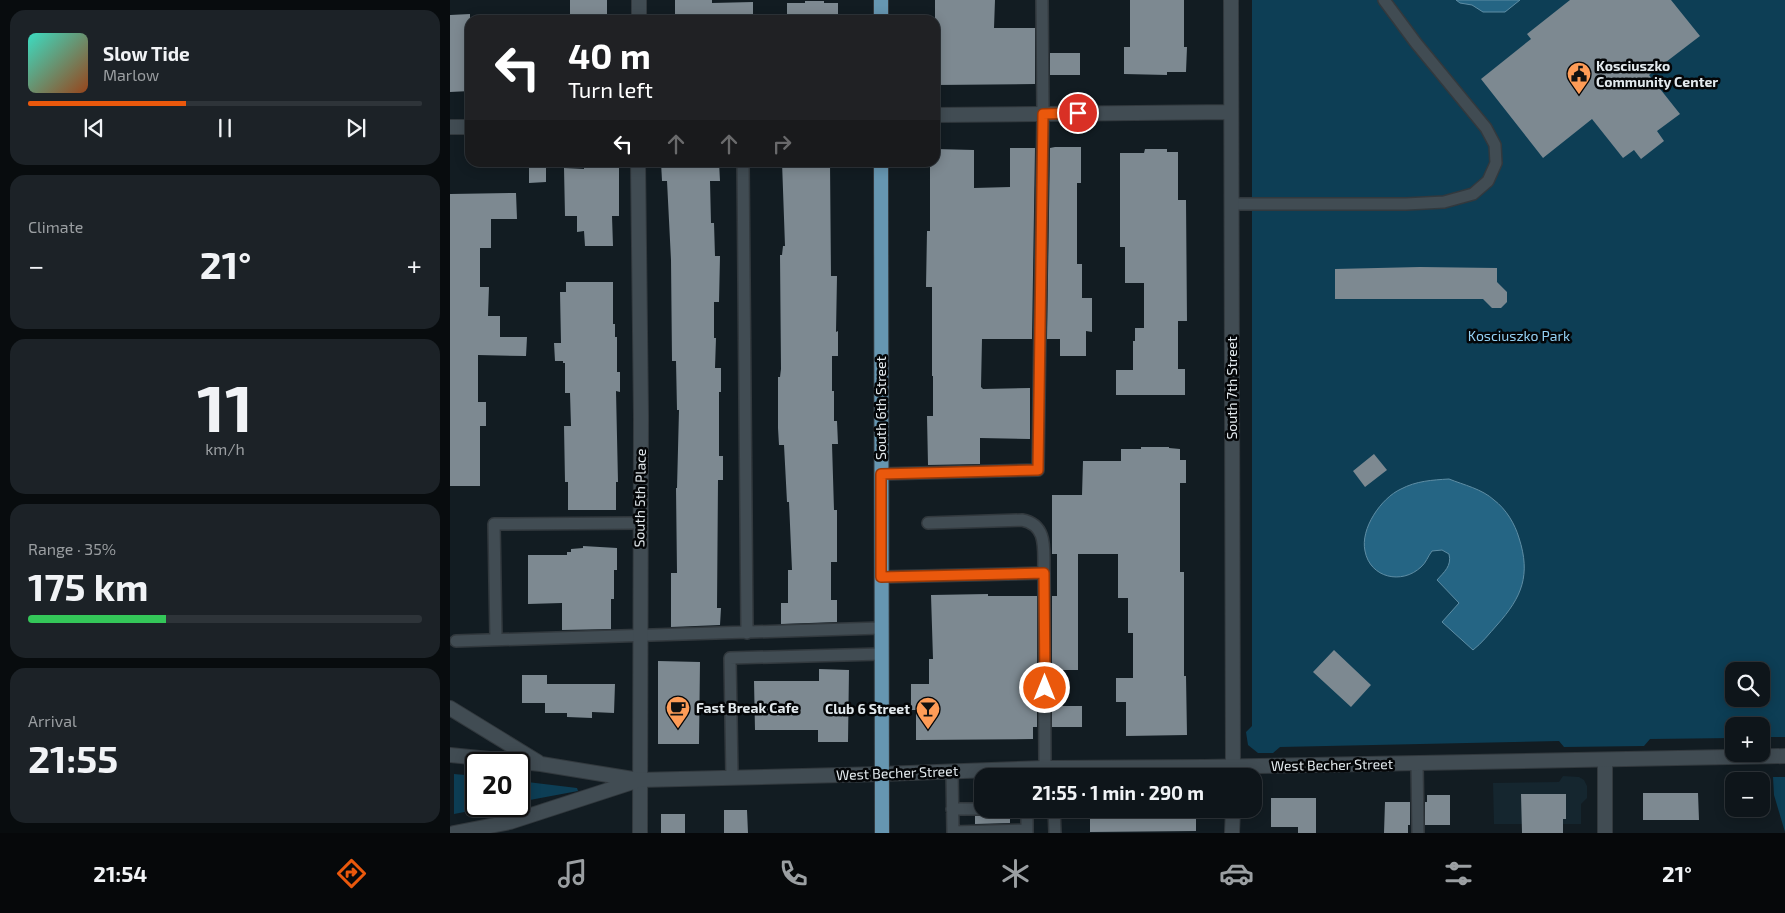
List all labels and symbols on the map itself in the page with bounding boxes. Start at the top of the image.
place label: Kosciuszko Community Center [1596,57,1718,90]
public building icon: Kosciuszko Community Center [1566,61,1592,95]
pin [1057,92,1099,134]
park label: Kosciuszko Park [1468,327,1570,344]
street label: South 7th Street [1223,336,1240,440]
street label: South 6th Street [872,356,889,460]
street label: South 5th Place [630,448,649,548]
position arrow [1018,661,1070,713]
cafe icon: Fast Break Cafe [665,695,691,729]
bar icon: Club 6 Street [915,696,941,730]
place label: Fast Break Cafe [696,699,799,716]
place label: Club 6 Street [825,700,910,717]
speed limit sign: 20 [465,752,530,817]
street label: West Becher Street [1271,755,1393,774]
street label: West Becher Street [836,762,958,783]

